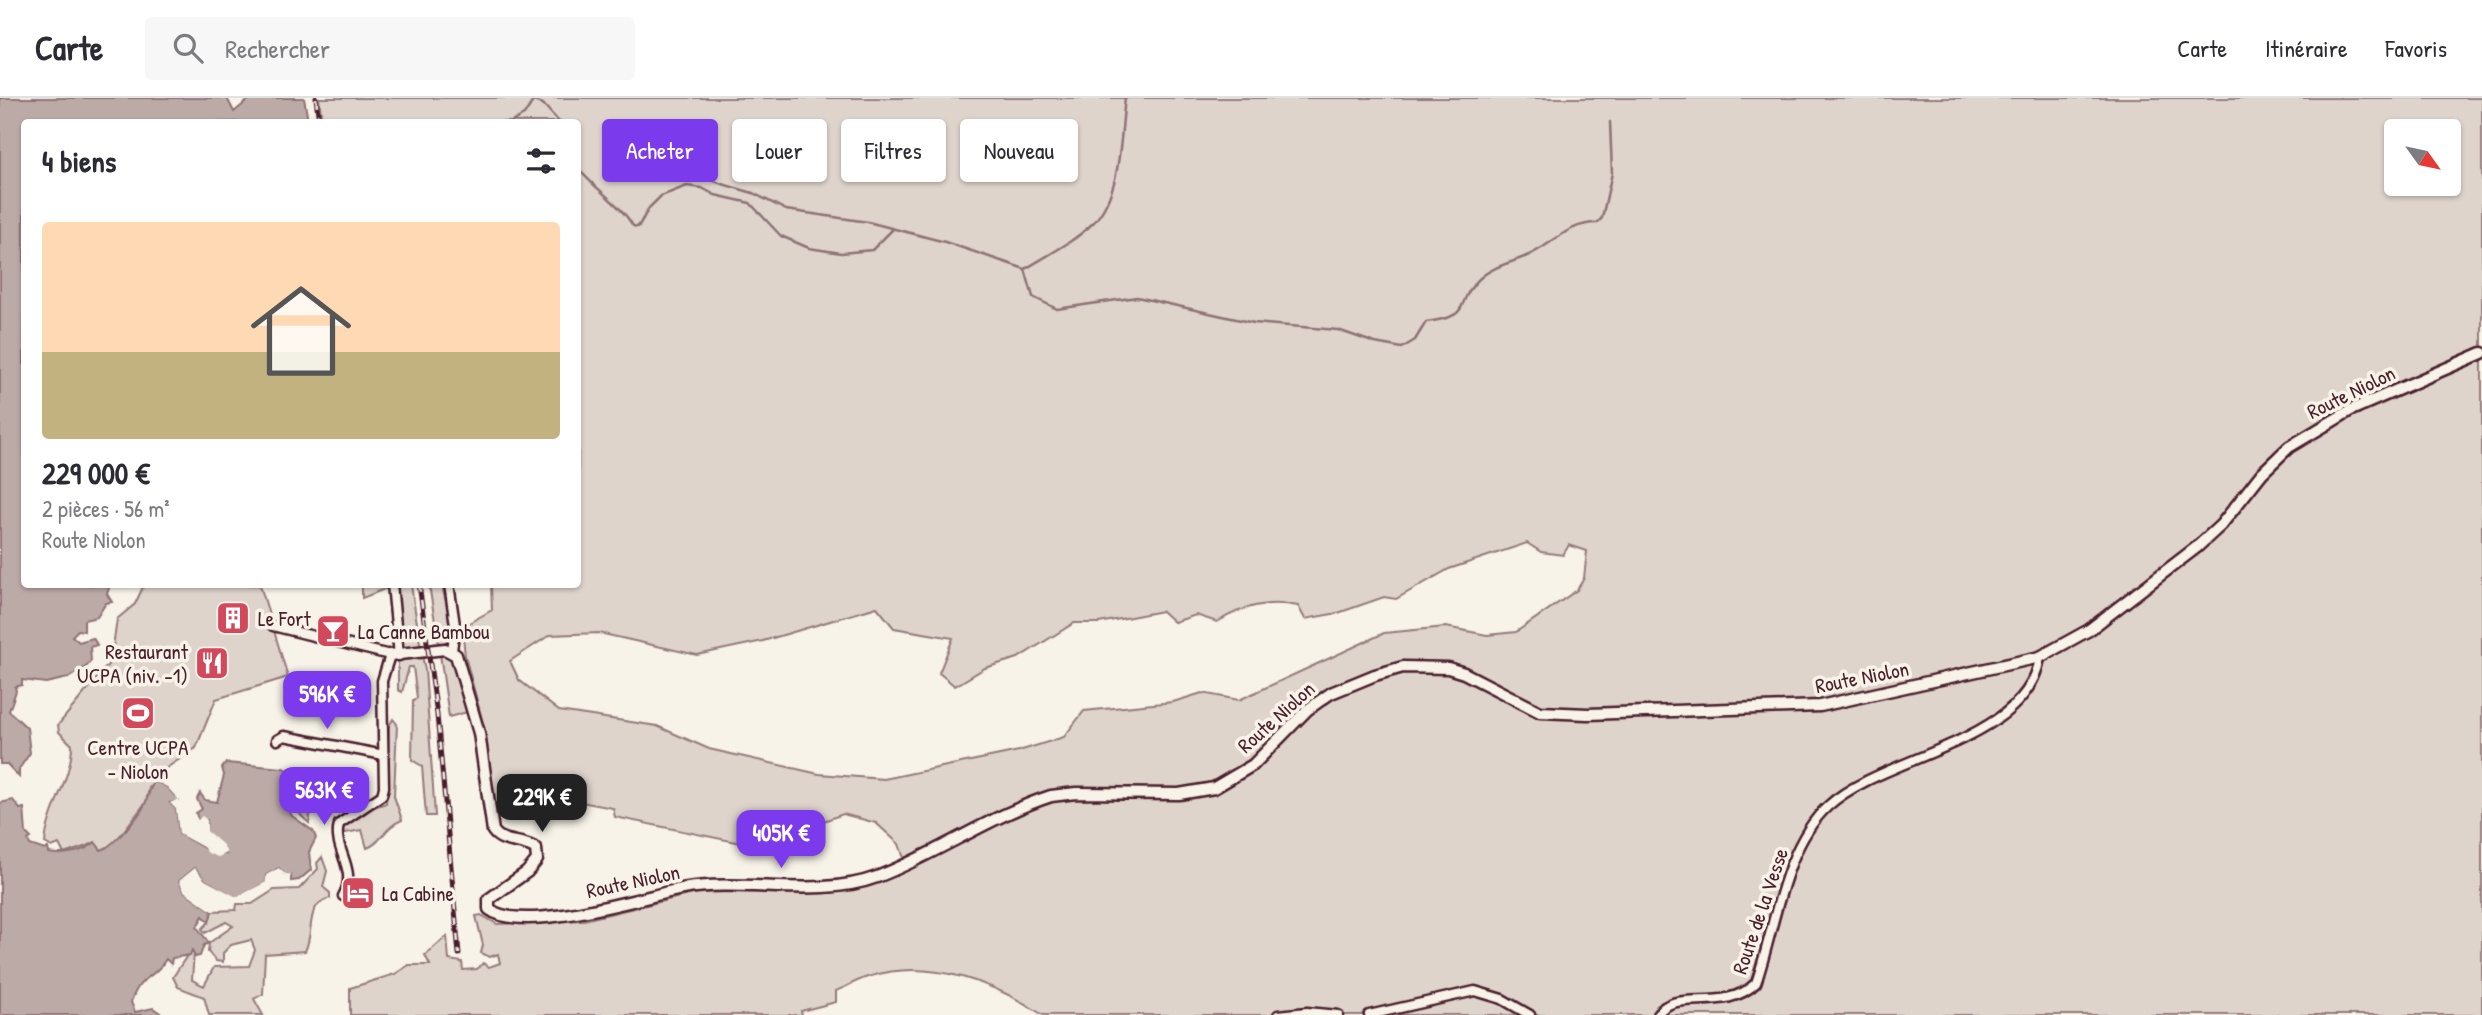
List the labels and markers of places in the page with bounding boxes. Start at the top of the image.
building icon: Le Fort [214,599,252,637]
place label: Le Fort [258,604,311,633]
bar icon: La Canne Bambou [314,612,352,650]
place label: La Canne Bambou [358,617,490,646]
place label: Restaurant UCPA (niv. -1) [77,637,189,690]
restaurant icon: Restaurant UCPA (niv. -1) [193,644,231,682]
pin: 596K € [270,672,384,731]
sports icon: Centre UCPA - Niolon [119,694,157,732]
place label: Centre UCPA - Niolon [87,733,189,786]
pin: 563K € [267,768,381,827]
pin: 229K € [485,774,599,834]
pin: 405K € [724,810,838,870]
hotel icon: La Cabine [339,874,377,912]
place label: La Cabine [382,879,454,908]

